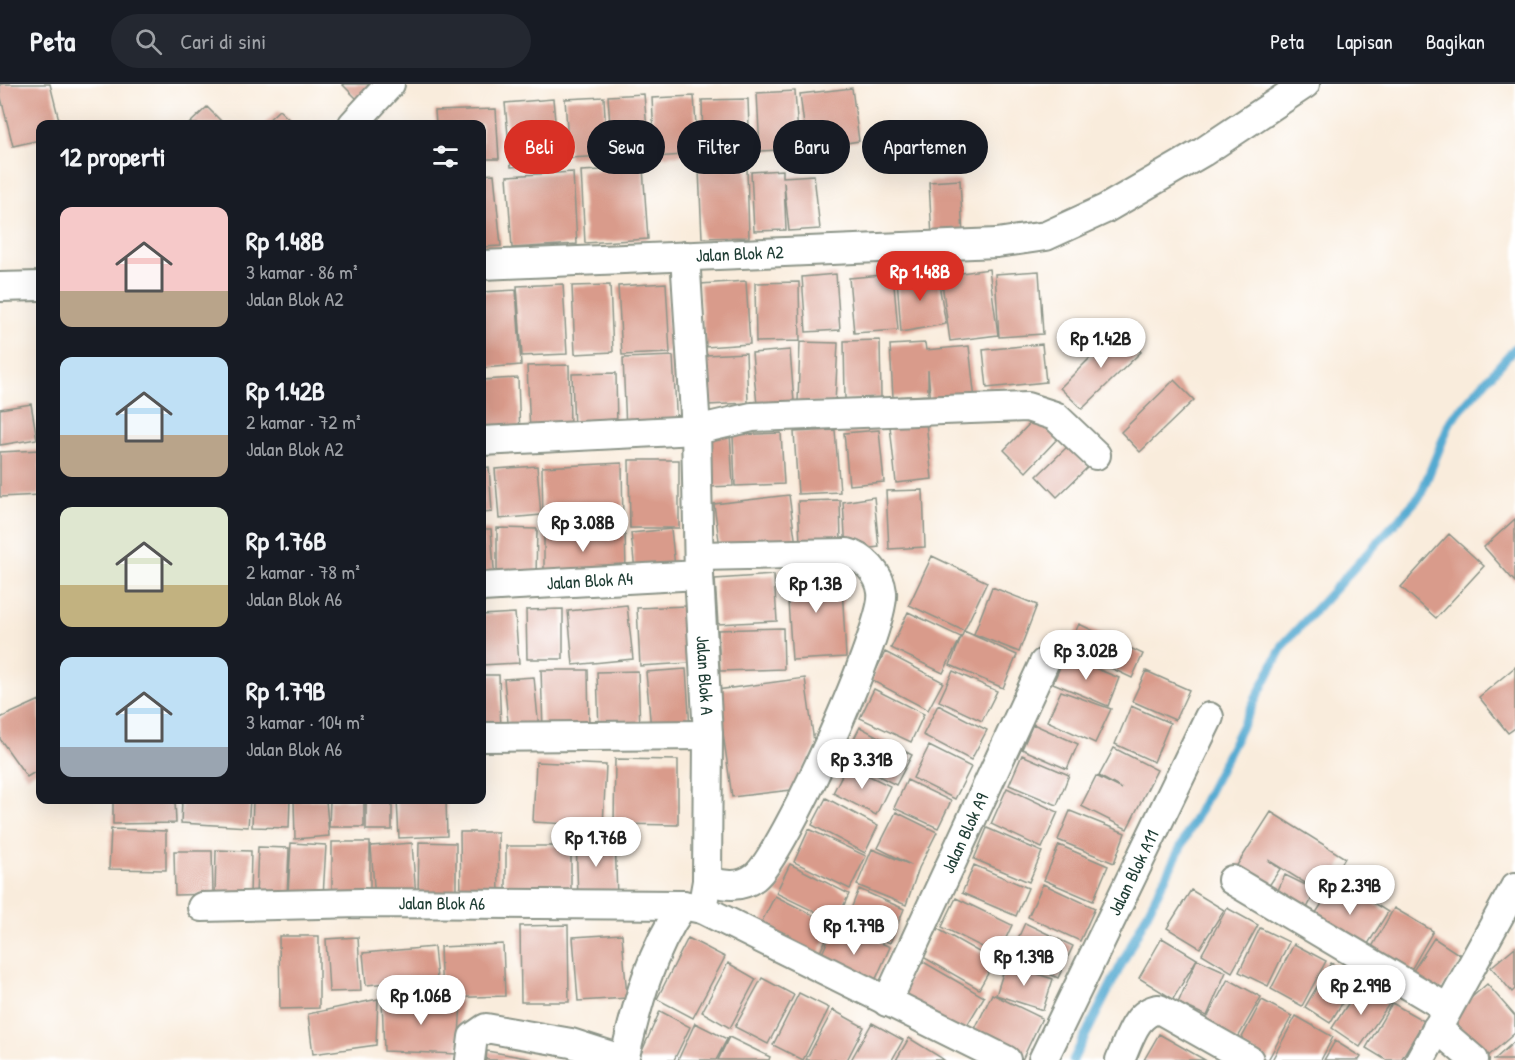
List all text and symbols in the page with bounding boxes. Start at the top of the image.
search box [111,14,531,68]
text: Peta [30,22,75,60]
icon: search [132,25,165,58]
text: Cari di sini [180,26,266,56]
text: Peta [1270,27,1304,56]
text: Lapisan [1337,27,1393,56]
text: Bagikan [1426,27,1485,56]
chip: Beli [504,120,575,174]
chip: Sewa [587,120,665,174]
chip: Filter [677,120,761,174]
chip: Baru [773,120,850,174]
chip: Apartemen [862,120,988,174]
text: 12 properti [60,139,165,174]
icon: filters [429,140,462,173]
text: Rp 1.48B [246,223,324,258]
icon: home [108,231,180,303]
street label: Jalan Blok A2 [695,239,785,268]
pin: Rp 1.48B [858,251,982,302]
text: Rp 1.48B [890,257,950,284]
text: 3 kamar · 86 m² [246,258,357,285]
text: Jalan Blok A2 [246,285,344,312]
pin: Rp 1.42B [1039,318,1163,369]
text: Rp 1.42B [1071,324,1131,351]
text: Rp 1.42B [246,373,325,408]
icon: home [108,381,180,453]
text: 2 kamar · 72 m² [246,408,361,435]
text: Jalan Blok A2 [246,435,344,462]
pin: Rp 3.08B [521,502,645,553]
text: Rp 3.08B [551,508,615,535]
text: Rp 1.76B [246,523,326,558]
icon: home [108,531,180,603]
text: 2 kamar · 78 m² [246,558,360,585]
pin: Rp 1.3B [761,563,871,614]
street label: Jalan Blok A4 [546,566,634,595]
text: Rp 1.3B [790,569,842,596]
text: Jalan Blok A6 [246,585,342,612]
pin: Rp 3.02B [1024,630,1148,681]
street label: Jalan Blok A [690,635,720,716]
text: Rp 3.02B [1054,636,1118,663]
text: Rp 1.79B [246,673,326,708]
icon: home [108,681,180,753]
text: 3 kamar · 104 m² [246,708,365,735]
text: Jalan Blok A6 [246,735,342,762]
pin: Rp 3.31B [800,739,924,790]
text: Rp 3.31B [831,745,893,772]
street label: Jalan Blok A9 [935,788,994,877]
pin: Rp 1.76B [534,817,658,868]
text: Rp 1.76B [565,823,627,850]
street label: Jalan Blok A11 [1102,825,1165,920]
pin: Rp 2.39B [1288,865,1412,916]
text: Rp 2.39B [1319,871,1381,898]
street label: Jalan Blok A6 [399,890,485,916]
pin: Rp 1.79B [792,905,916,956]
text: Rp 1.79B [823,911,885,938]
pin: Rp 1.39B [962,936,1086,987]
text: Rp 1.39B [994,942,1054,969]
pin: Rp 2.99B [1299,965,1423,1016]
text: Rp 2.99B [1331,971,1391,998]
pin: Rp 1.06B [359,975,483,1026]
text: Rp 1.06B [391,981,451,1008]

